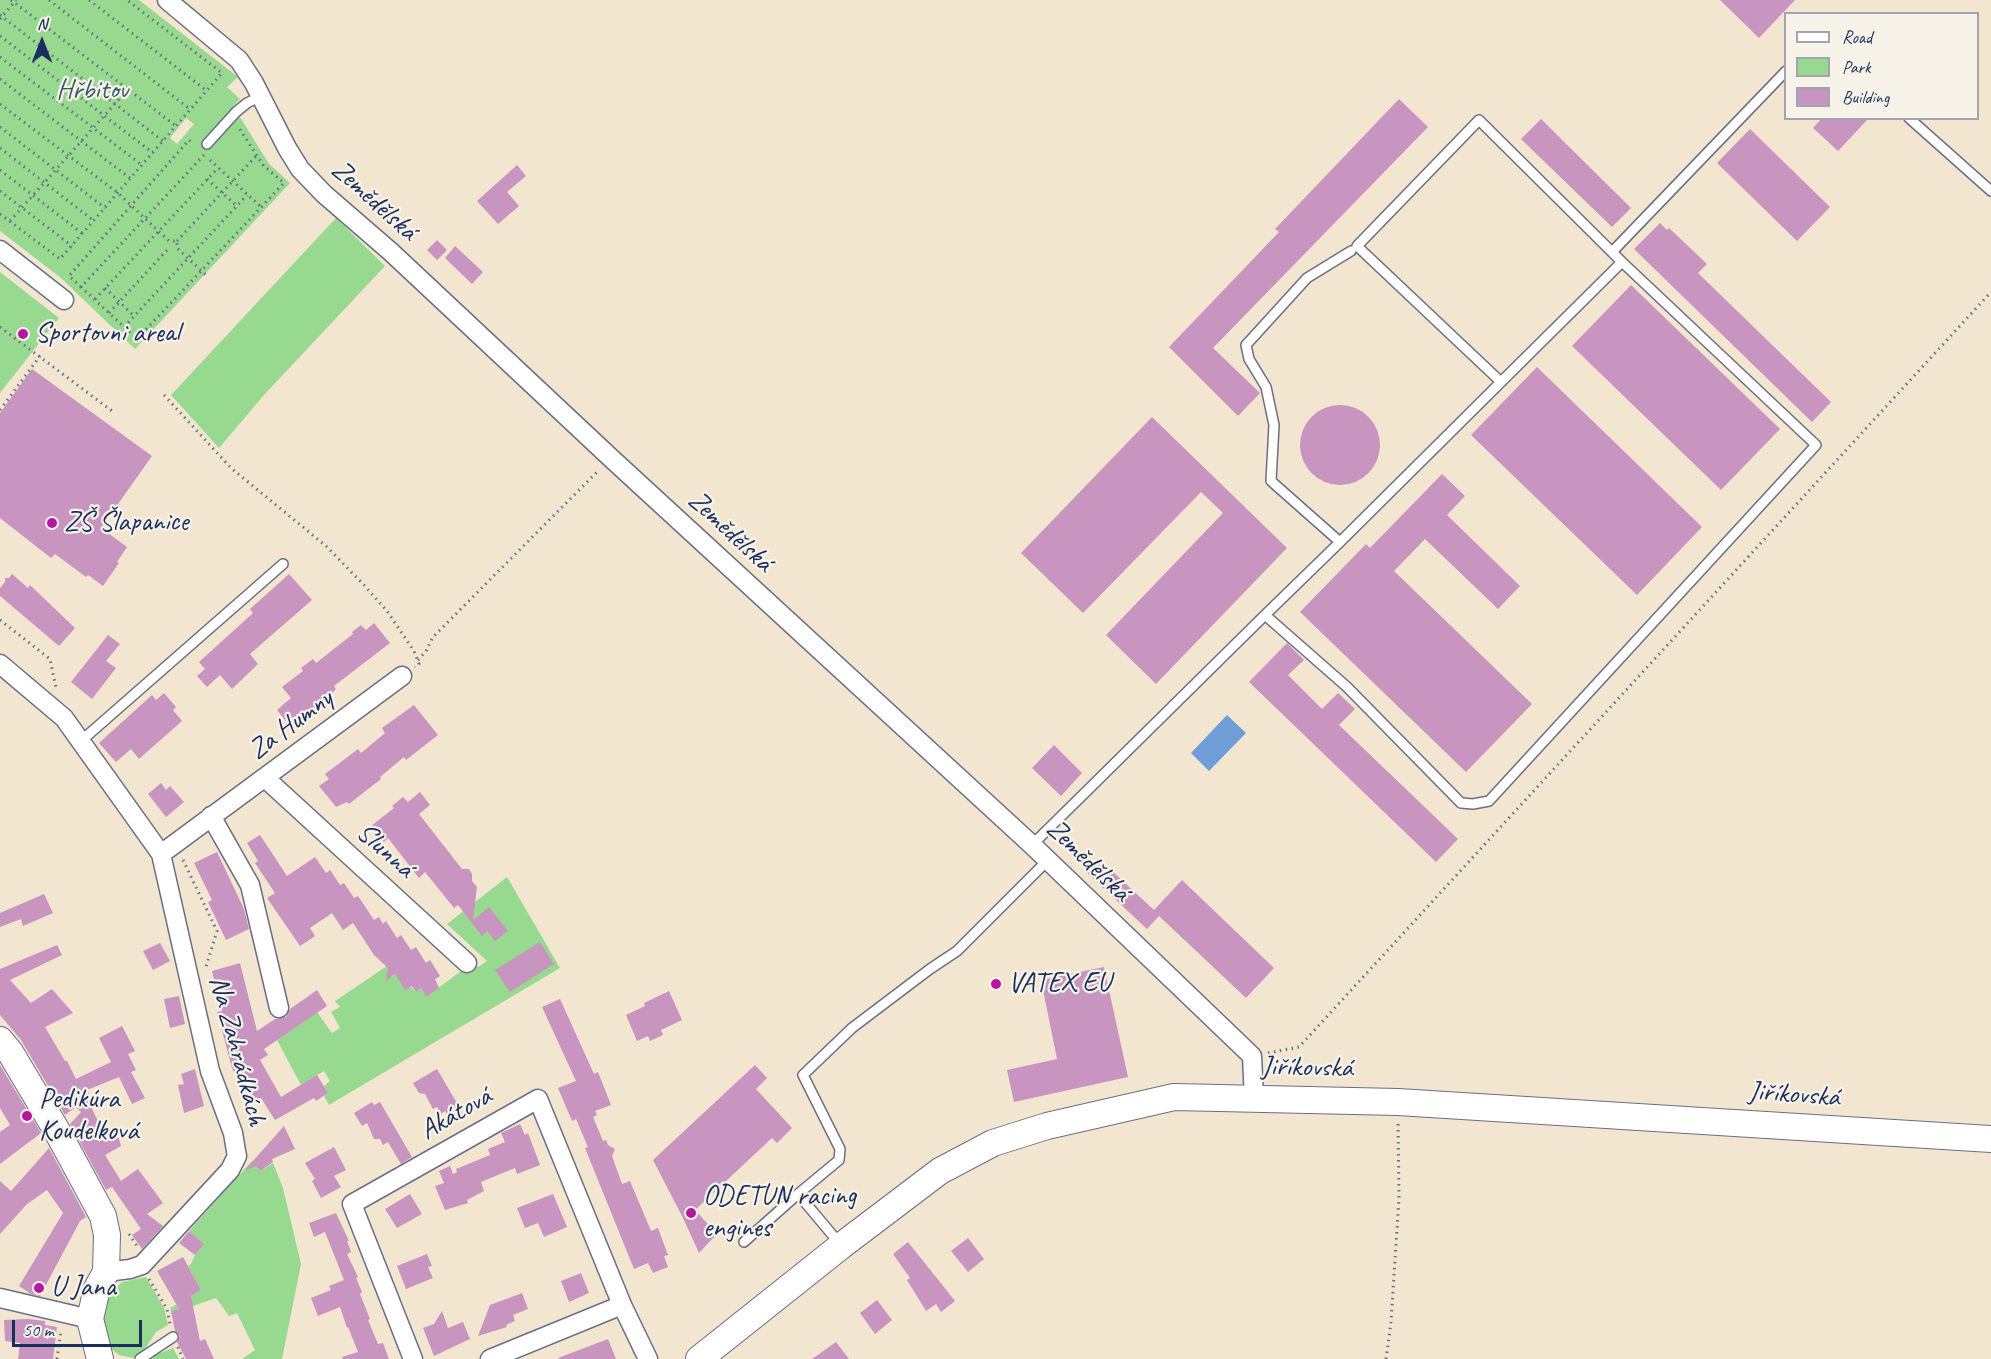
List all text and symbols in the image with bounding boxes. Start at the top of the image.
north arrow [12,12,72,72]
legend [1784,12,1979,120]
text: N [37,14,47,34]
text: Road [1842,26,1872,48]
text: Park [1842,56,1871,78]
park label: Hřbitov [56,74,128,108]
text: Building [1842,86,1889,108]
street label: Zemědělská [324,154,424,248]
place label: Sportovni areal [35,317,180,351]
marker: Sportovni areal [16,327,30,341]
street label: Zemědělská [680,484,780,580]
place label: ZŠ Šlapanice [64,506,188,540]
marker: ZŠ Šlapanice [45,516,59,530]
street label: Za Humny [242,682,340,768]
street label: Zemědělská [1039,813,1137,909]
street label: Slunná [349,816,421,886]
place label: VATEX EU [1008,967,1110,1001]
street label: Na Zahrádkách [201,973,273,1129]
marker: VATEX EU [989,977,1003,991]
street label: Jiříkovská [1261,1050,1353,1086]
street label: Jiříkovská [1747,1075,1841,1115]
street label: Akátová [414,1080,498,1148]
place label: Pedikúra Koudelková [39,1083,138,1149]
marker: Pedikúra Koudelková [20,1109,34,1123]
place label: ODETUN racing engines [703,1180,856,1246]
marker: ODETUN racing engines [684,1206,698,1220]
place label: U Jana [51,1271,116,1305]
marker: U Jana [32,1281,46,1295]
scale bar [15,1308,146,1346]
text: 50 m [23,1319,54,1341]

